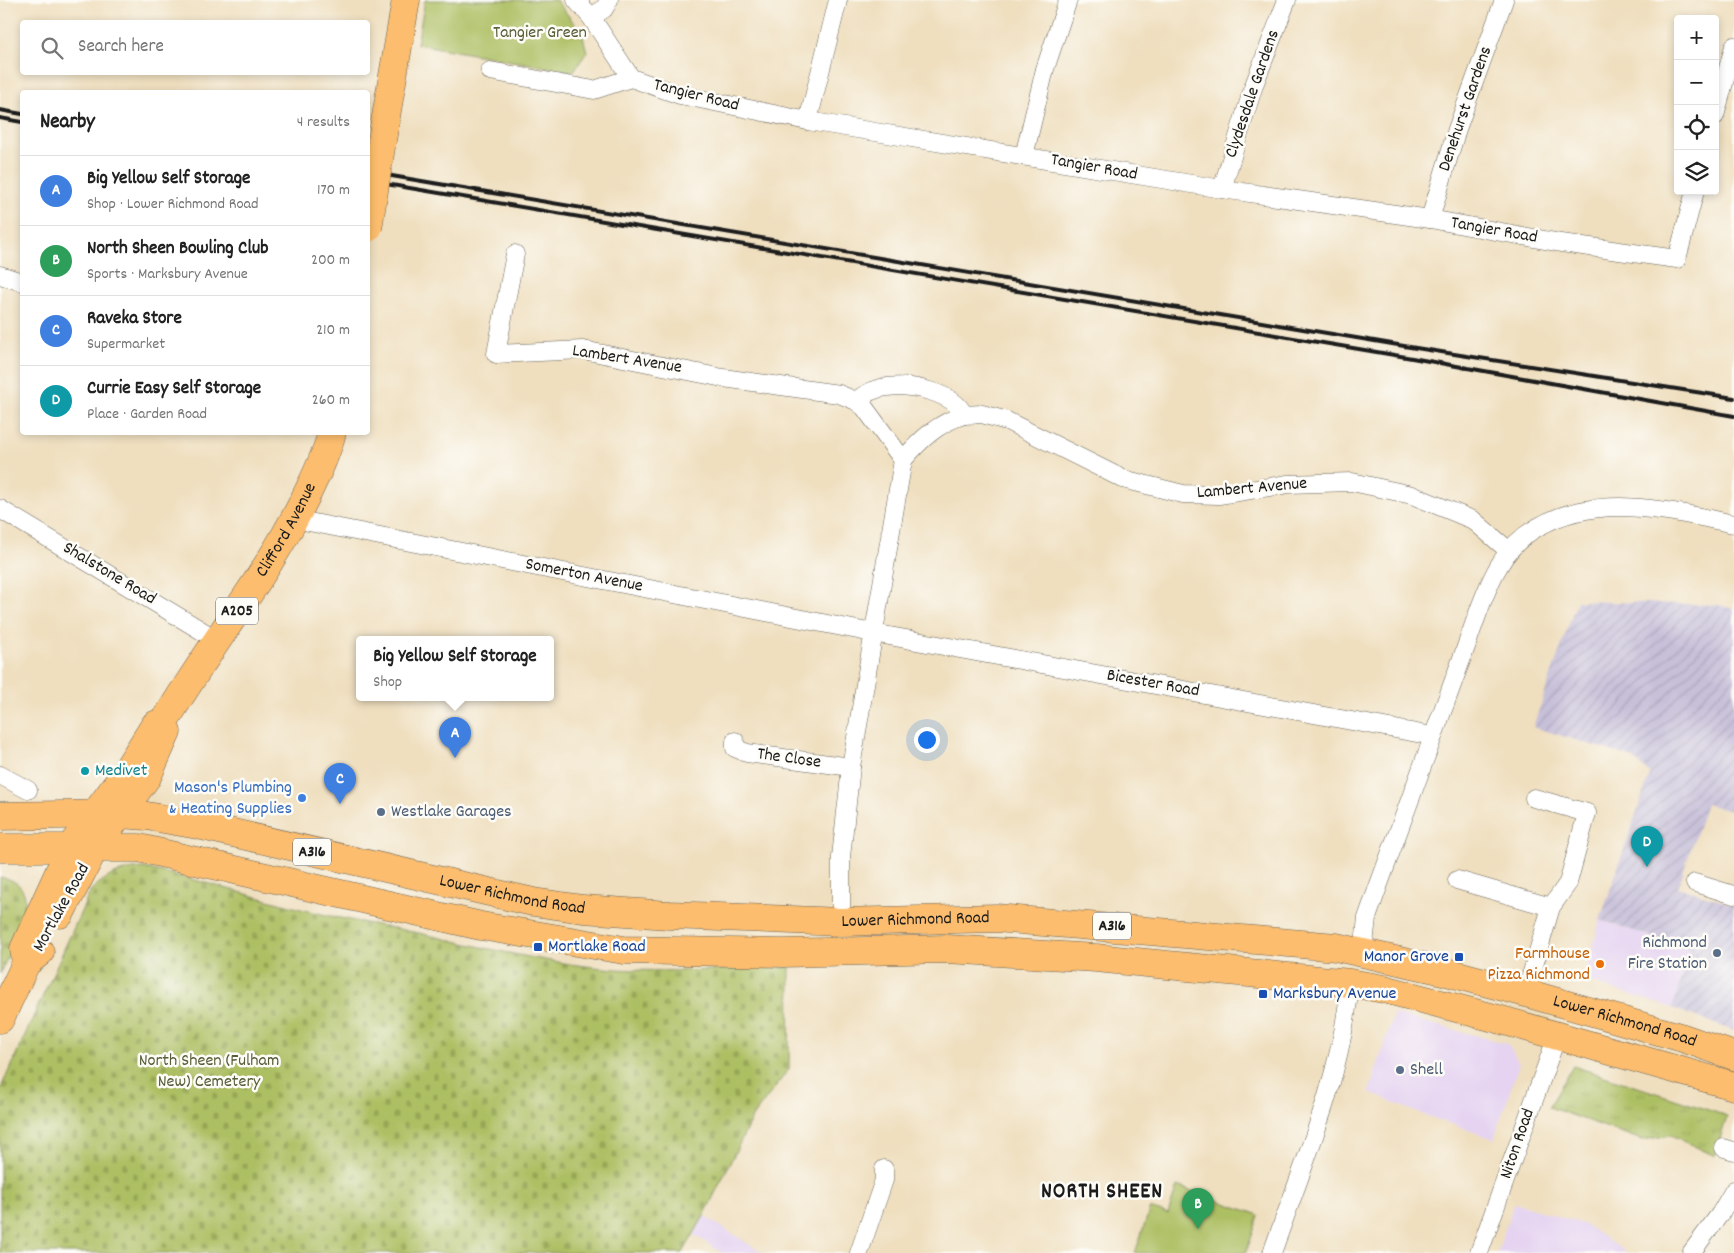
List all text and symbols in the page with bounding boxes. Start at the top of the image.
map controls [1674,15,1719,195]
button: + [1674,15,1719,60]
search box [20,20,370,75]
park label: Tangier Green [493,21,587,46]
street label: Clydesdale Gardens [1219,27,1287,161]
icon: search [38,34,66,62]
text: Search here [78,34,164,61]
street label: Denehurst Gardens [1433,43,1499,175]
button: − [1674,60,1719,105]
street label: Tangier Road [651,73,741,119]
button: locate [1674,105,1719,150]
text: Nearby [40,108,95,138]
text: 4 results [297,111,350,134]
street label: Tangier Road [1049,148,1139,188]
button: layers [1674,150,1719,195]
text: Big Yellow Self Storage [87,166,250,193]
text: A [52,179,60,202]
text: 170 m [317,179,350,202]
text: Shop · Lower Richmond Road [87,193,259,216]
street label: Tangier Road [1449,211,1539,251]
text: North Sheen Bowling Club [87,236,268,263]
text: B [52,249,60,272]
text: 200 m [311,249,350,272]
text: Sports · Marksbury Avenue [87,263,248,286]
text: Raveka Store [87,306,182,333]
text: C [52,319,60,342]
text: 210 m [316,319,350,342]
text: Supermarket [87,333,165,356]
street label: Lambert Avenue [570,339,684,381]
text: Currie Easy Self Storage [87,376,261,403]
text: D [52,389,60,412]
text: 260 m [312,389,350,412]
text: Place · Garden Road [87,403,207,426]
street label: Lambert Avenue [1196,472,1308,506]
street label: Clifford Avenue [250,479,323,582]
street label: Shalstone Road [57,536,161,612]
street label: Somerton Avenue [523,552,645,600]
road number: A205 [216,598,258,624]
popup [356,636,554,701]
text: Big Yellow Self Storage [373,644,537,671]
street label: Bicester Road [1105,664,1201,704]
text: Shop [373,671,402,694]
pin: A [439,717,471,758]
your location [914,727,940,753]
street label: The Close [755,742,823,776]
place label: Medivet [95,759,148,784]
pin: C [324,763,356,804]
marker: Medivet [79,765,91,777]
place label: Mason's Plumbing & Heating Supplies [169,776,292,822]
marker: Mason's Plumbing & Heating Supplies [296,792,308,804]
place label: Westlake Garages [391,800,512,825]
marker: Westlake Garages [375,806,387,818]
pin: D [1631,826,1663,867]
road number: A316 [293,839,331,866]
street label: Mortlake Road [27,859,97,957]
street label: Lower Richmond Road [437,868,587,922]
street label: Lower Richmond Road [841,906,990,934]
road number: A316 [1093,912,1131,939]
place label: Richmond Fire Station [1628,931,1707,977]
place label: Mortlake Road [548,935,646,960]
marker: Mortlake Road [532,941,544,953]
place label: Farmhouse Pizza Richmond [1488,942,1590,988]
place label: Manor Grove [1364,945,1449,970]
marker: Richmond Fire Station [1711,947,1723,959]
marker: Manor Grove [1453,951,1465,963]
marker: Farmhouse Pizza Richmond [1594,958,1606,970]
place label: Marksbury Avenue [1273,982,1397,1007]
marker: Marksbury Avenue [1257,988,1269,1000]
street label: Lower Richmond Road [1550,989,1700,1054]
park label: North Sheen (Fulham New) Cemetery [139,1049,279,1095]
place label: Shell [1410,1058,1443,1083]
marker: Shell [1394,1064,1406,1076]
street label: Niton Road [1494,1105,1542,1183]
district label: NORTH SHEEN [1041,1177,1163,1208]
pin: B [1182,1188,1214,1229]

